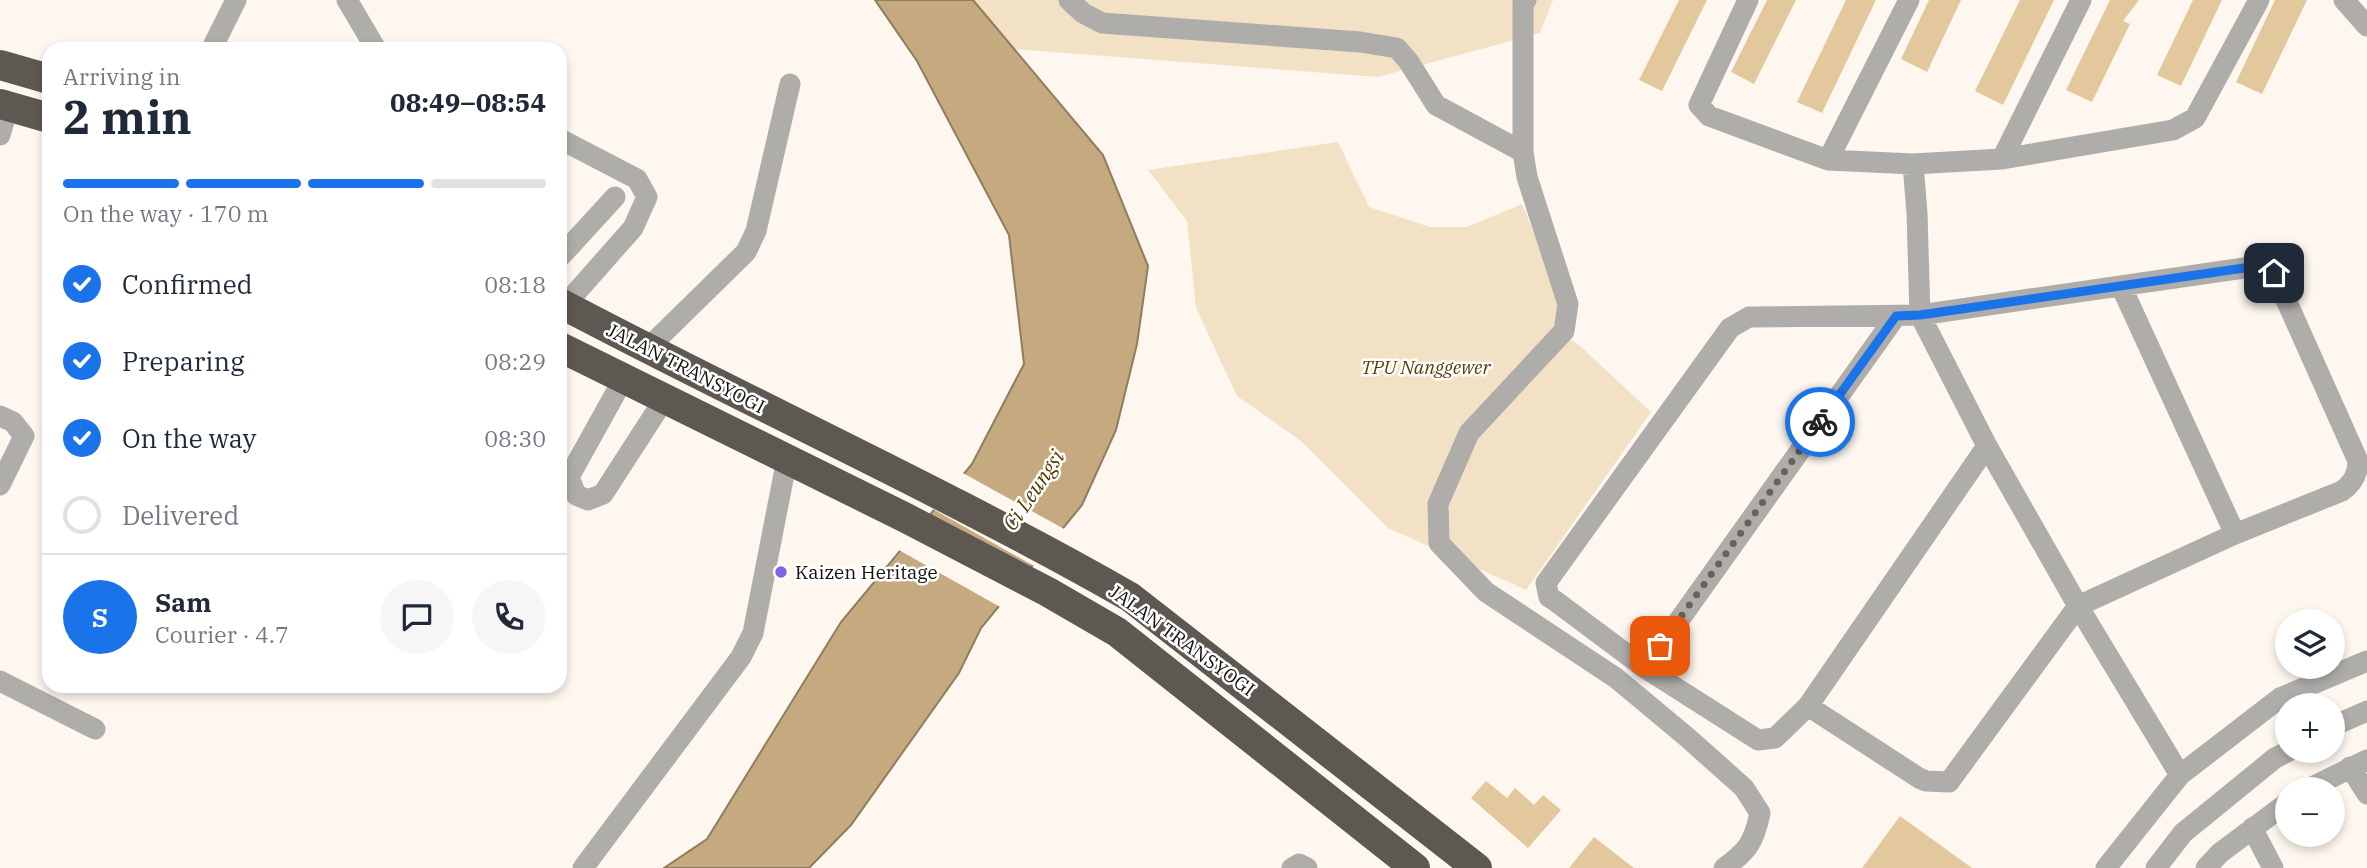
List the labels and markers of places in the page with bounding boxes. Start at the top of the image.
pin [2244,243,2304,303]
place label: Kaizen Heritage [795,560,938,584]
marker: Kaizen Heritage [773,564,789,580]
pin [1630,616,1690,676]

